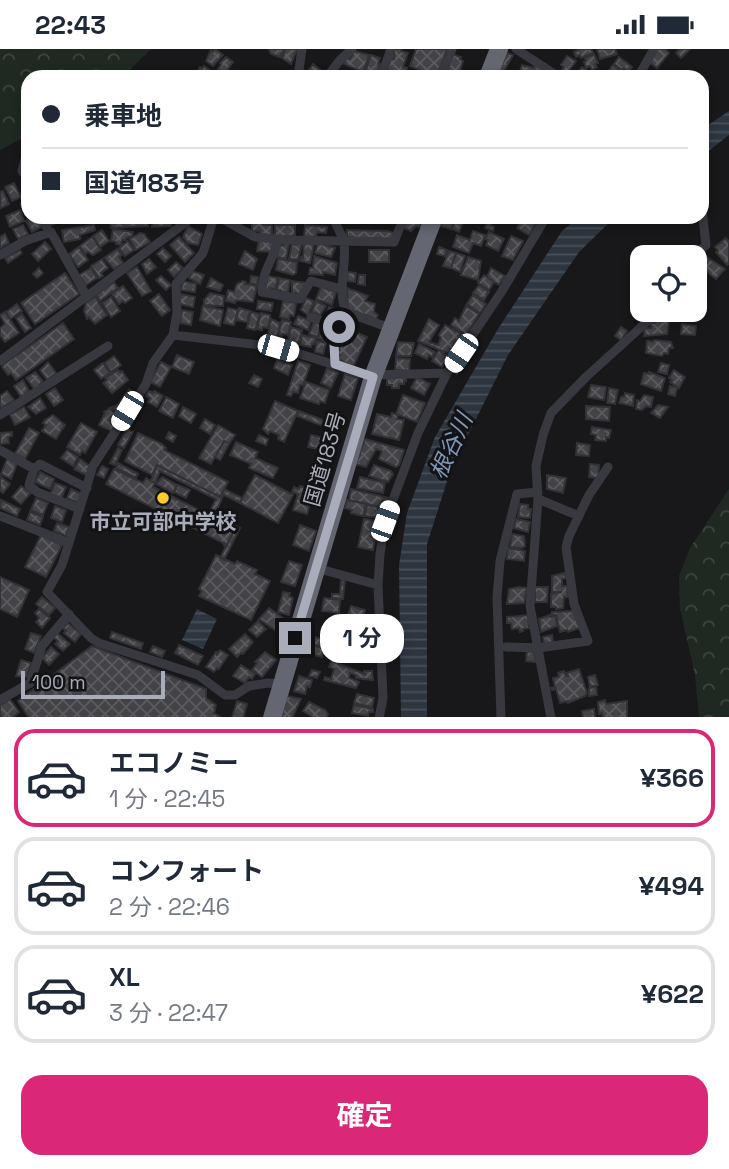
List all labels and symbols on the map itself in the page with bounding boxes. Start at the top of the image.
route start [323,311,355,343]
car [441,330,482,376]
car [255,332,302,364]
car [108,388,147,434]
water label: 根谷川 [423,406,480,484]
street label: 国道183号 [298,408,351,509]
marker: 市立可部中学校 [155,490,171,506]
car [368,498,403,544]
place label: 市立可部中学校 [90,508,237,535]
callout: 1 分 [320,613,404,663]
route end [279,622,311,654]
scale bar [21,669,164,700]

